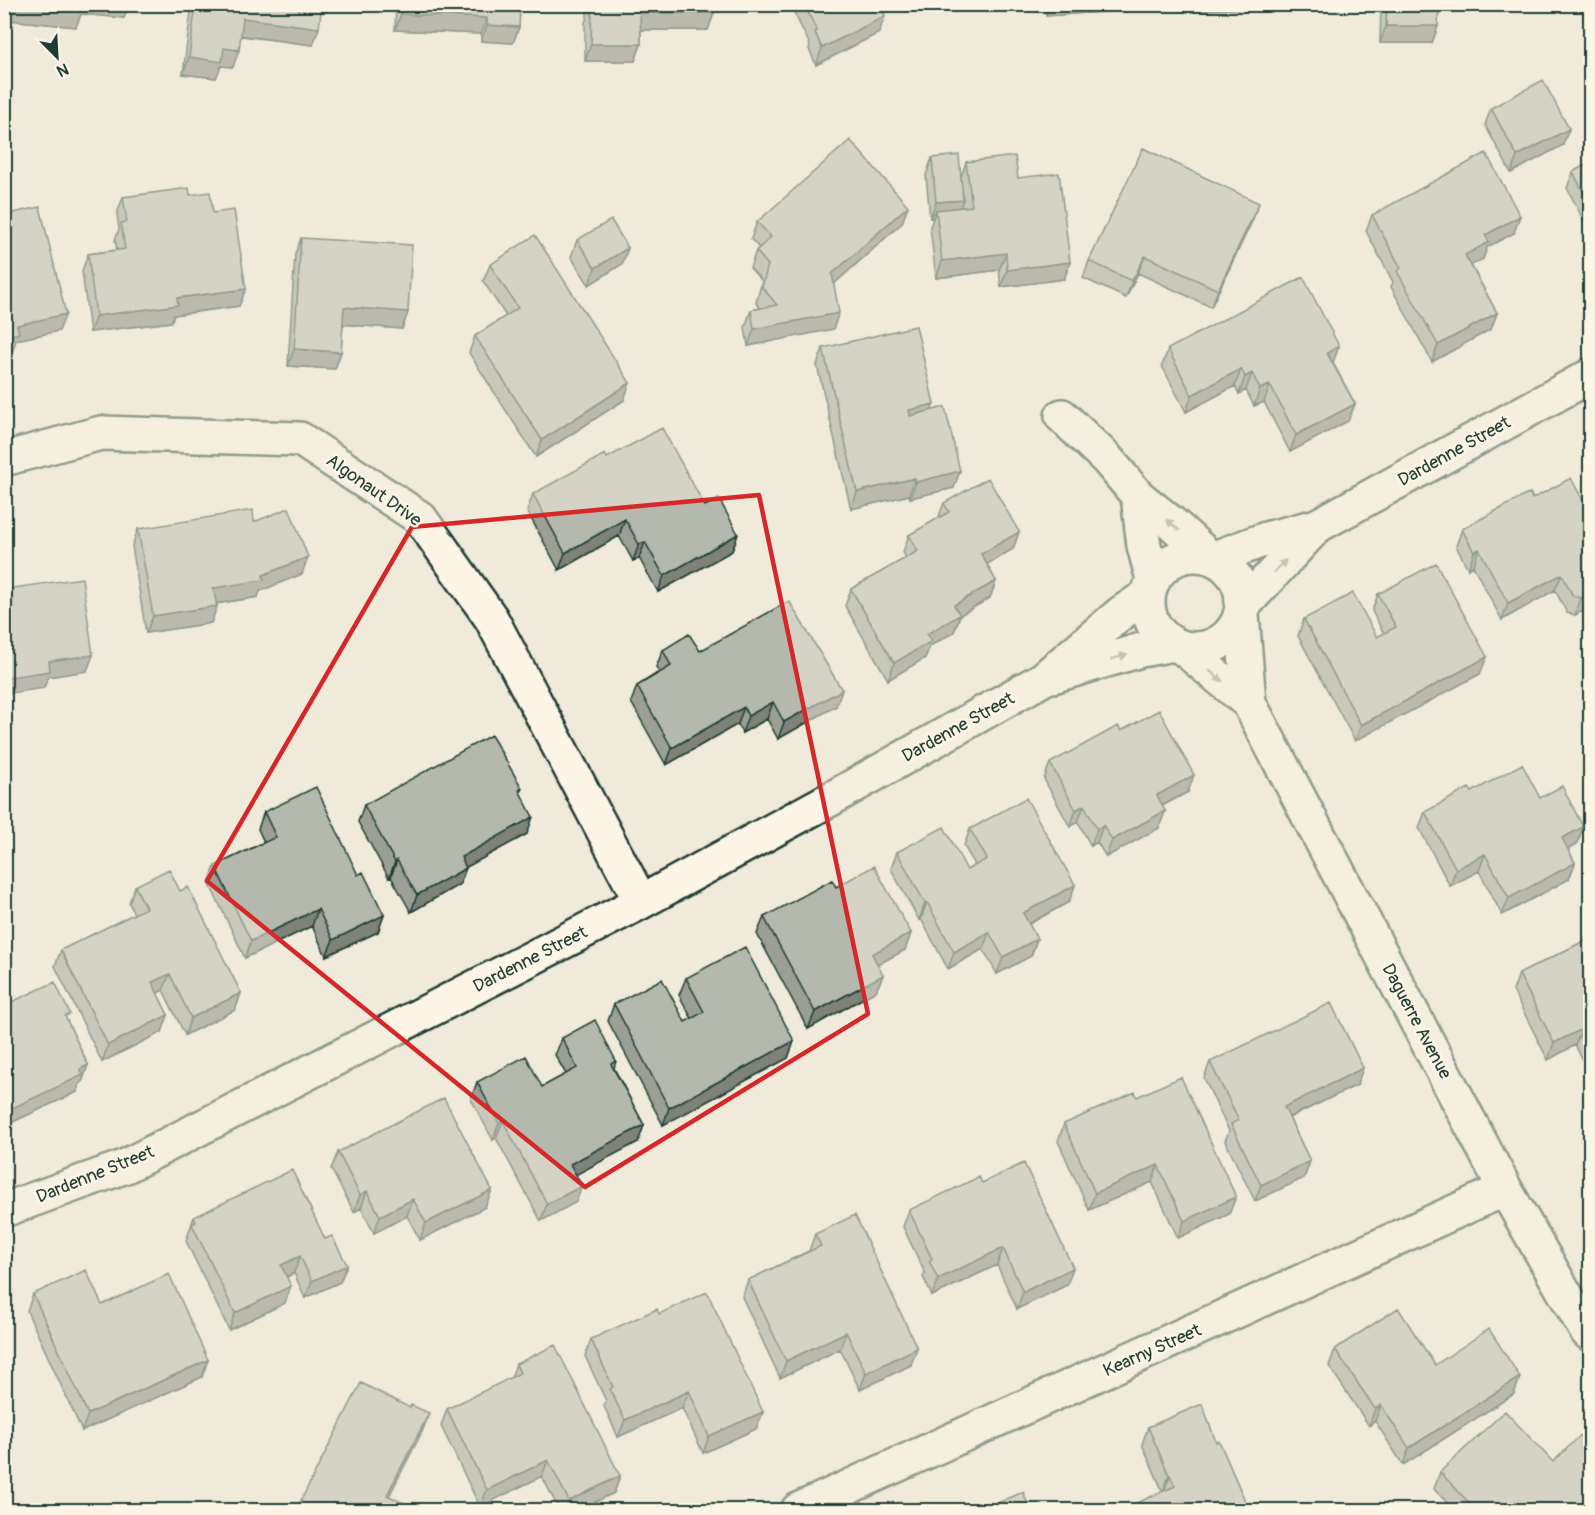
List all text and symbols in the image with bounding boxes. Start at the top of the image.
north arrow [27,27,87,87]
text: N [54,58,72,81]
street label: Dardenne Street [1394,411,1515,492]
street label: Algonaut Drive [322,449,426,532]
one-way arrow [1165,518,1181,531]
one-way arrow [1272,560,1286,574]
one-way arrow [1110,652,1128,661]
one-way arrow [1208,669,1223,682]
street label: Dardenne Street [898,687,1019,768]
street label: Dardenne Street [469,920,592,998]
street label: Daguerre Avenue [1377,960,1457,1083]
street label: Dardenne Street [33,1140,158,1209]
street label: Kearny Street [1100,1318,1205,1382]

